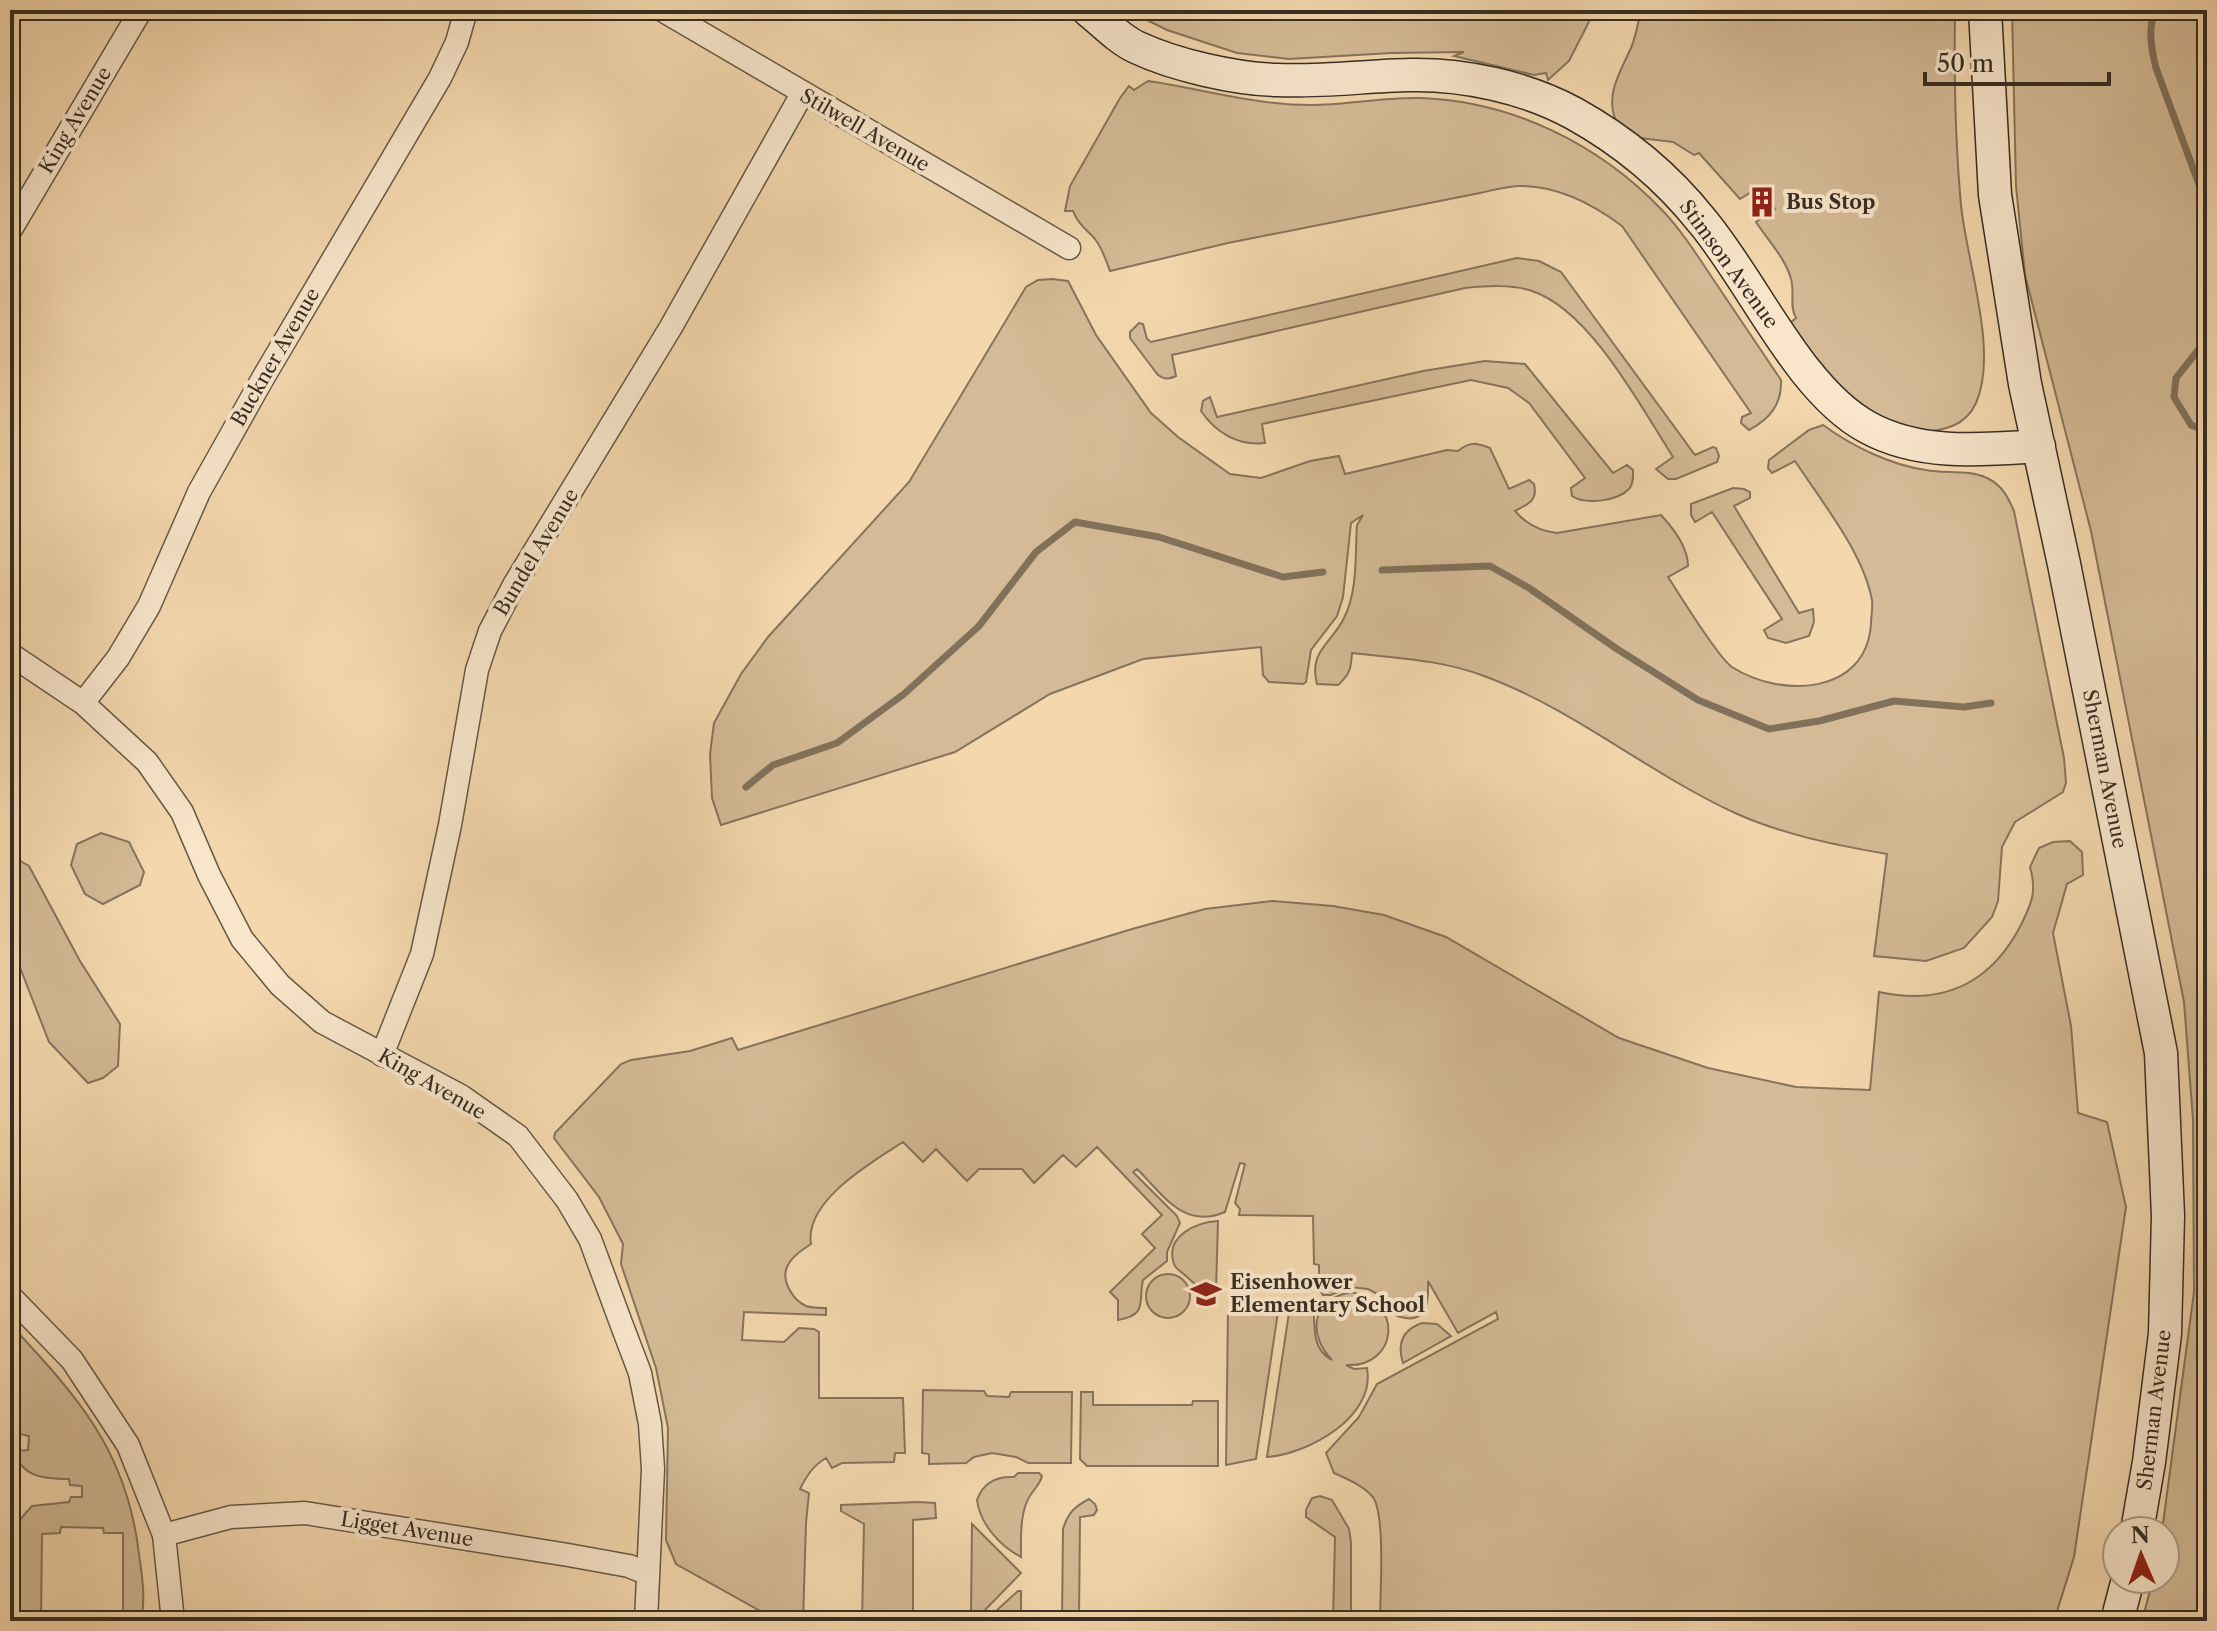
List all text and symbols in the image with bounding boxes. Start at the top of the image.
scale bar [1925,36,2109,86]
text: 50 m [1937,49,1994,78]
street label: King Avenue [34,62,116,178]
street label: Stilwell Avenue [796,83,934,177]
building icon: Bus Stop [1745,185,1779,219]
place label: Bus Stop [1786,190,1875,214]
street label: Stimson Avenue [1674,195,1784,333]
street label: Buckner Avenue [226,284,324,430]
street label: Bundel Avenue [489,484,583,620]
street label: Sherman Avenue [2078,687,2132,851]
street label: King Avenue [374,1044,490,1124]
place label: Eisenhower Elementary School [1230,1270,1425,1317]
school or university icon: Eisenhower Elementary School [1189,1277,1223,1311]
street label: Sherman Avenue [2132,1328,2176,1492]
street label: Ligget Avenue [339,1507,475,1551]
north arrow [2101,1515,2181,1595]
text: N [2130,1522,2150,1549]

